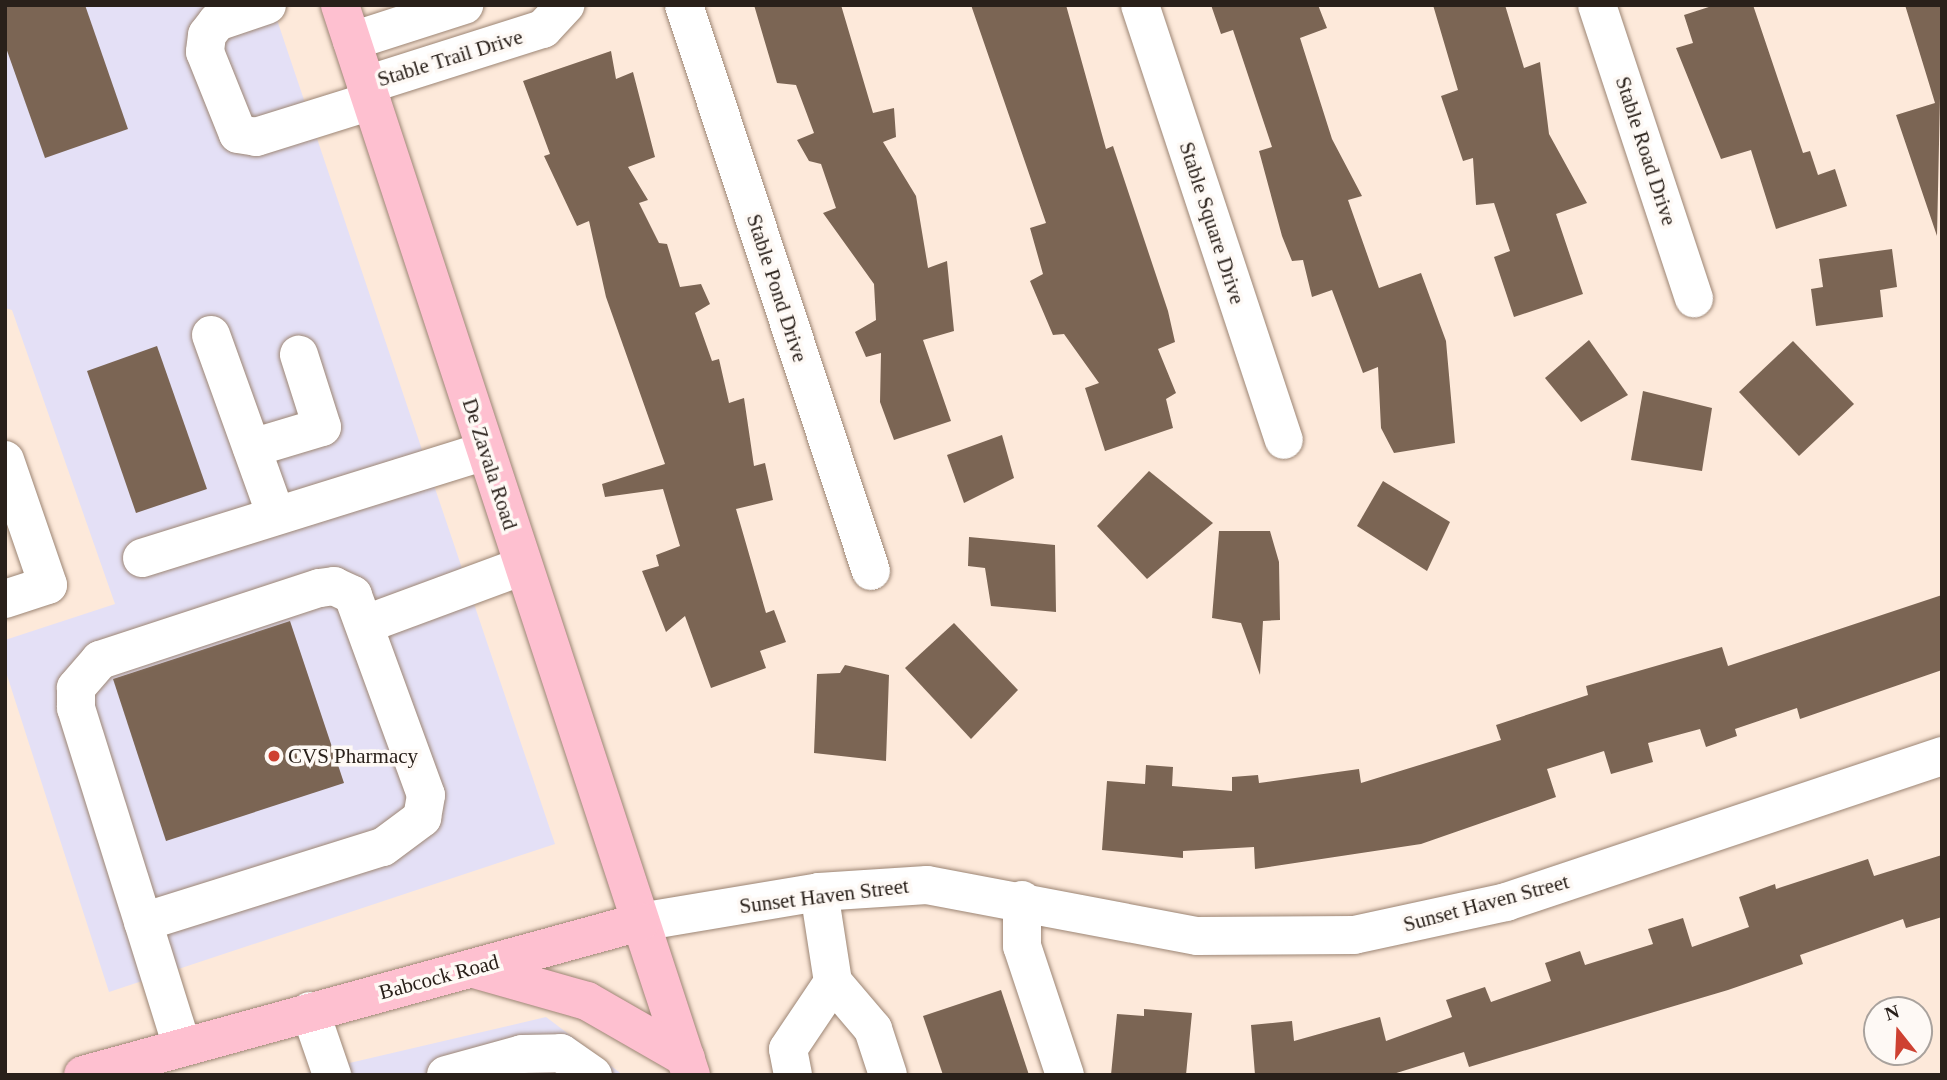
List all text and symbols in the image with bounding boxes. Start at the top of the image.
street label: Stable Trail Drive [374,24,526,92]
street label: Stable Road Drive [1610,73,1682,229]
street label: Stable Square Drive [1174,139,1250,307]
street label: Stable Pond Drive [741,211,813,365]
street label: De Zavala Road [457,395,523,533]
place label: CVS Pharmacy [288,743,418,769]
marker: CVS Pharmacy [266,748,282,764]
street label: Sunset Haven Street [1400,869,1572,937]
street label: Sunset Haven Street [738,873,910,919]
street label: Babcock Road [376,949,502,1005]
north arrow [1863,996,1933,1066]
text: N [1882,1000,1902,1025]

